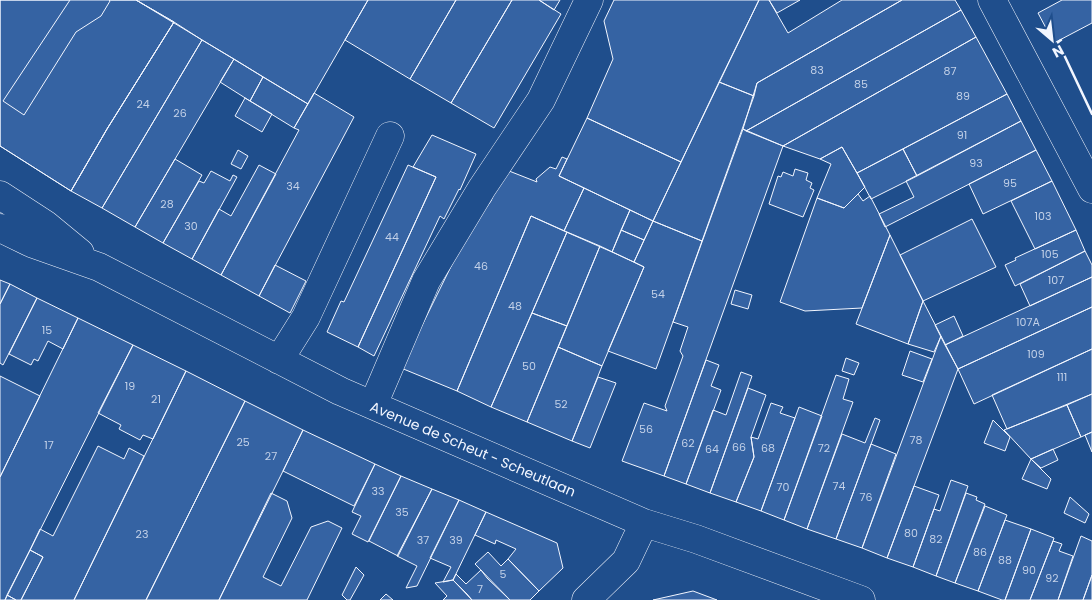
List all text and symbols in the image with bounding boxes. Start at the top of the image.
north arrow [1027,15,1077,65]
text: N [1049,40,1067,63]
house number: 83 [810,62,824,78]
house number: 87 [944,63,956,79]
house number: 85 [854,76,868,92]
house number: 89 [956,88,970,104]
house number: 24 [136,96,150,112]
house number: 26 [173,105,187,121]
house number: 91 [957,127,967,143]
house number: 93 [969,155,983,171]
house number: 95 [1003,175,1017,191]
house number: 34 [286,178,300,194]
house number: 28 [160,196,174,212]
house number: 103 [1035,208,1051,224]
house number: 30 [184,218,198,234]
house number: 44 [385,229,399,245]
house number: 105 [1041,246,1059,262]
house number: 46 [474,258,488,274]
house number: 107 [1048,272,1064,288]
house number: 54 [651,286,665,302]
house number: 48 [508,298,522,314]
house number: 107A [1016,314,1041,330]
house number: 15 [42,322,52,338]
house number: 109 [1027,346,1045,362]
house number: 50 [522,358,536,374]
house number: 111 [1057,369,1067,385]
house number: 19 [125,378,135,394]
house number: 21 [151,391,161,407]
house number: 52 [554,396,568,412]
street label: Avenue de Scheut - Scheutlaan [367,397,579,501]
house number: 56 [639,421,653,437]
house number: 78 [910,432,923,448]
house number: 25 [236,434,250,450]
house number: 62 [681,435,695,451]
house number: 17 [44,437,54,453]
house number: 66 [732,439,746,455]
house number: 68 [761,440,775,456]
house number: 72 [818,440,830,456]
house number: 64 [705,441,719,457]
house number: 27 [265,448,277,464]
house number: 74 [833,478,846,494]
house number: 70 [777,479,790,495]
house number: 33 [372,483,384,499]
house number: 76 [860,489,873,505]
house number: 35 [395,504,409,520]
house number: 80 [904,525,918,541]
house number: 23 [136,526,148,542]
house number: 82 [929,531,943,547]
house number: 37 [417,532,429,548]
house number: 39 [449,532,463,548]
house number: 86 [973,544,987,560]
house number: 88 [998,552,1012,568]
house number: 90 [1022,562,1036,578]
house number: 5 [500,566,507,582]
house number: 92 [1045,570,1059,586]
house number: 7 [477,581,483,597]

